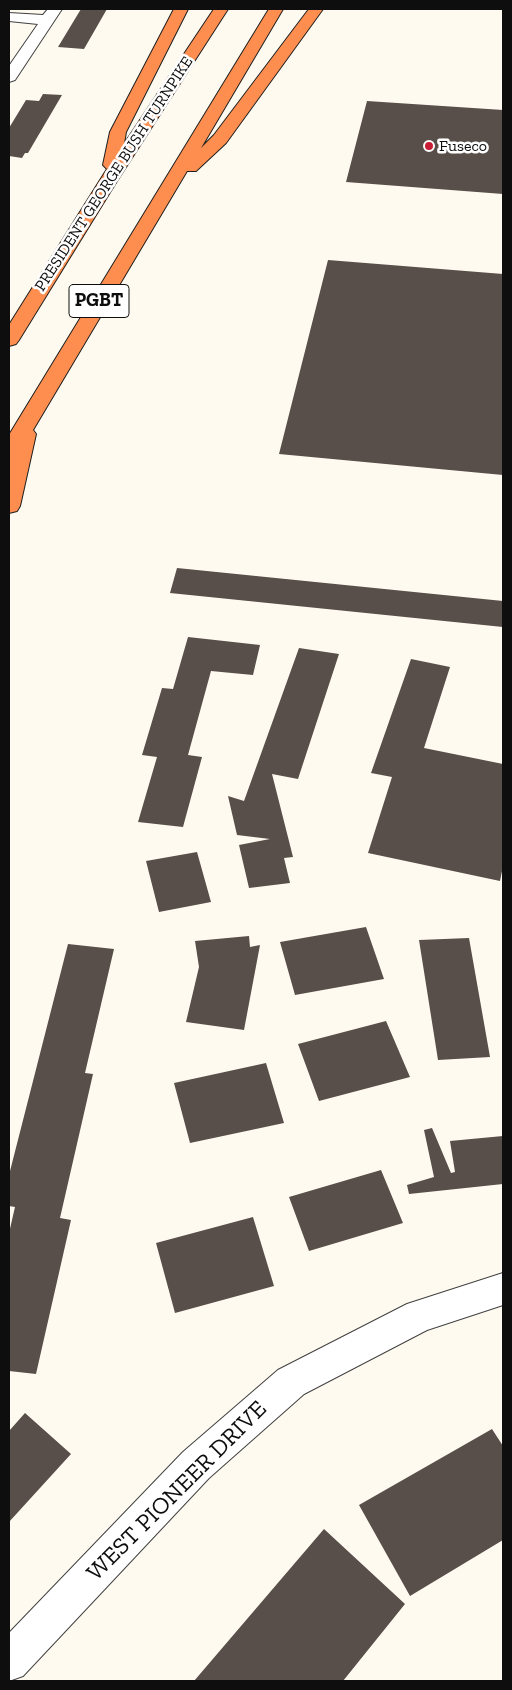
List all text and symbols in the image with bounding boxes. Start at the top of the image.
street label: PRESIDENT GEORGE BUSH TURNPIKE [31,53,197,295]
place label: Fuseco [439,136,487,156]
marker: Fuseco [423,140,435,152]
road number: PGBT [69,284,129,318]
street label: WEST PIONEER DRIVE [81,1395,273,1587]

